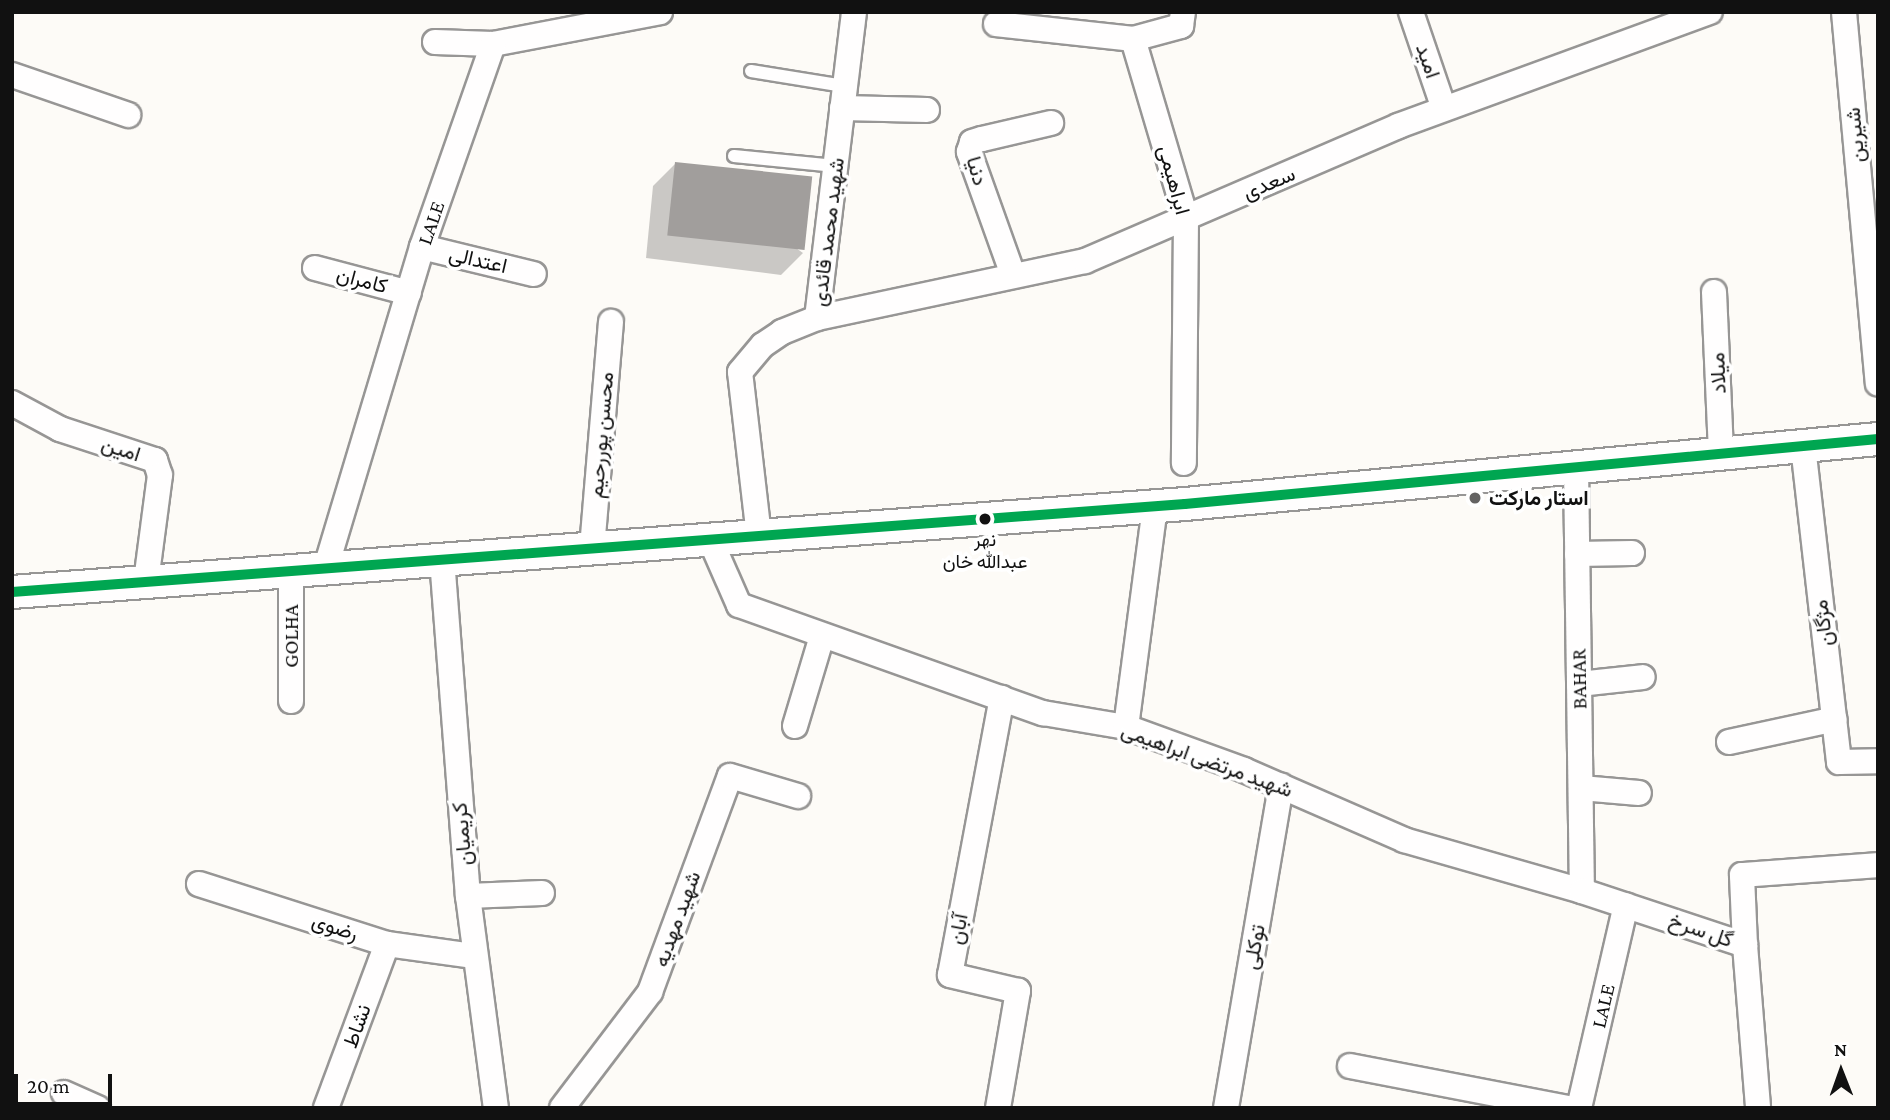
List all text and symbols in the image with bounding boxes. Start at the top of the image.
street label: امید [1410,40,1446,82]
street label: شیرین [1840,106,1870,164]
street label: ابراهیمی [1153,143,1195,217]
street label: دنیا [961,154,993,188]
street label: شهید محمد قائدی [806,156,850,308]
street label: سعدی [1239,161,1299,205]
street label: LALE [412,198,450,248]
street label: اعتدالی [446,241,510,279]
street label: کامران [334,261,390,299]
street label: میلاد [1705,352,1731,394]
street label: محسن پوررحیم [583,371,619,499]
street label: امین [98,431,144,467]
place label: استار مارکت [1489,485,1589,511]
marker: استار مارکت [1467,490,1483,506]
marker: نهر عبدالله خان [978,512,992,526]
place label: نهر عبدالله خان [943,529,1027,573]
street label: مژگان [1808,598,1838,648]
street label: GOLHA [278,604,304,668]
street label: BAHAR [1566,648,1592,710]
street label: شهید مرتضی ابراهیمی [1118,717,1296,803]
street label: کریمیان [447,801,477,867]
street label: شهید مهدیه [648,868,706,970]
street label: گل سرخ [1666,907,1736,953]
street label: رضوی [309,908,361,946]
street label: آبان [943,911,973,947]
street label: توکلی [1238,922,1270,972]
street label: LALE [1586,982,1620,1030]
street label: نشاط [338,1001,376,1051]
north arrow [1806,1036,1876,1106]
text: N [1834,1039,1847,1060]
scale bar [18,1060,116,1104]
text: 20 m [27,1074,70,1098]

